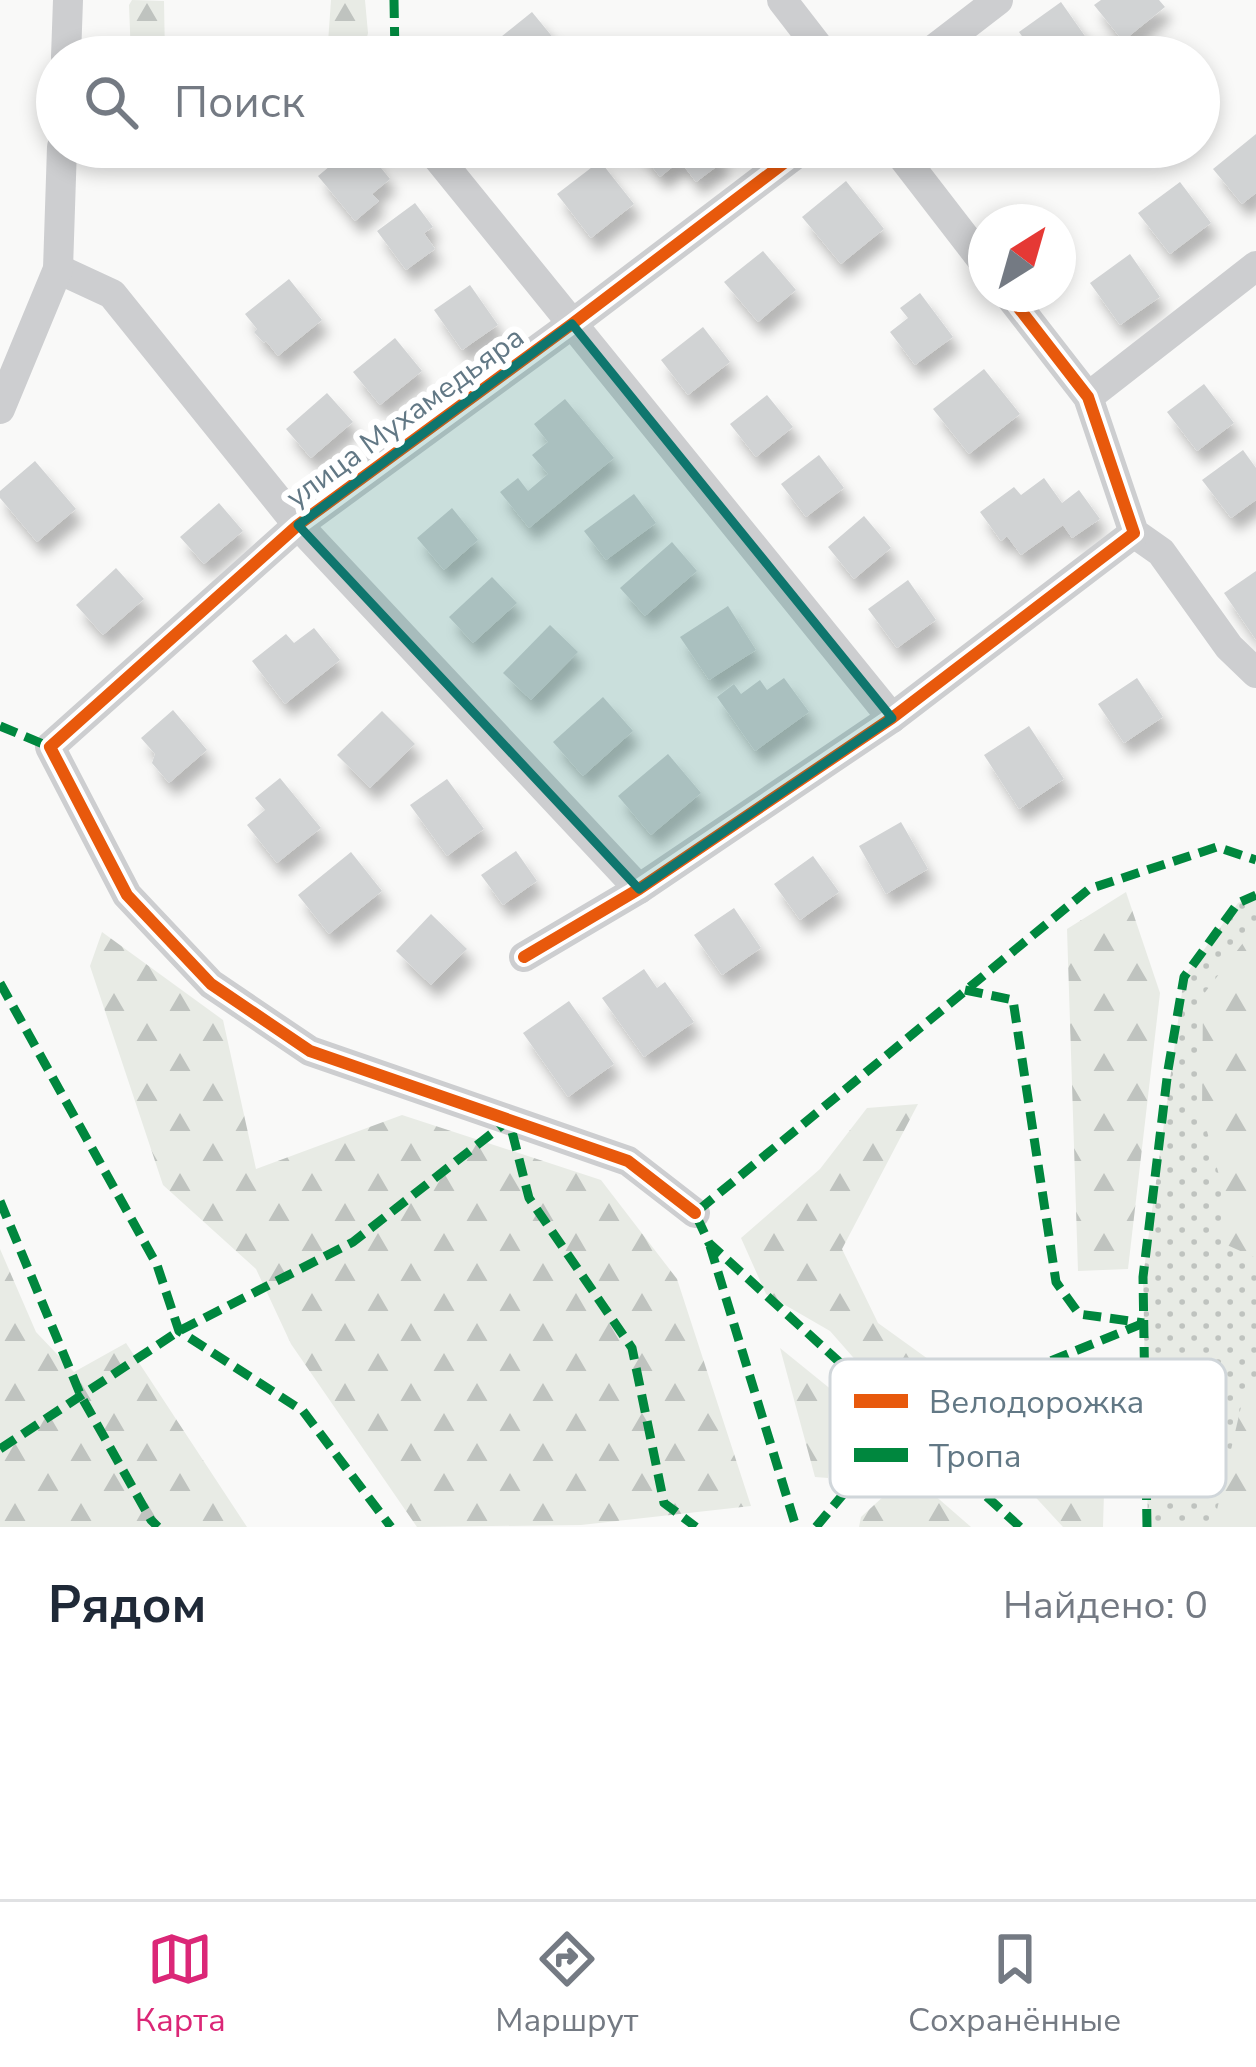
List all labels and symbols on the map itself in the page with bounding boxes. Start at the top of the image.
north arrow [968,204,1076,312]
street label: улица Мухамедьяра [278,317,533,518]
legend [830,1359,1226,1497]
text: Велодорожка [929,1380,1144,1425]
text: Тропа [929,1434,1022,1479]

